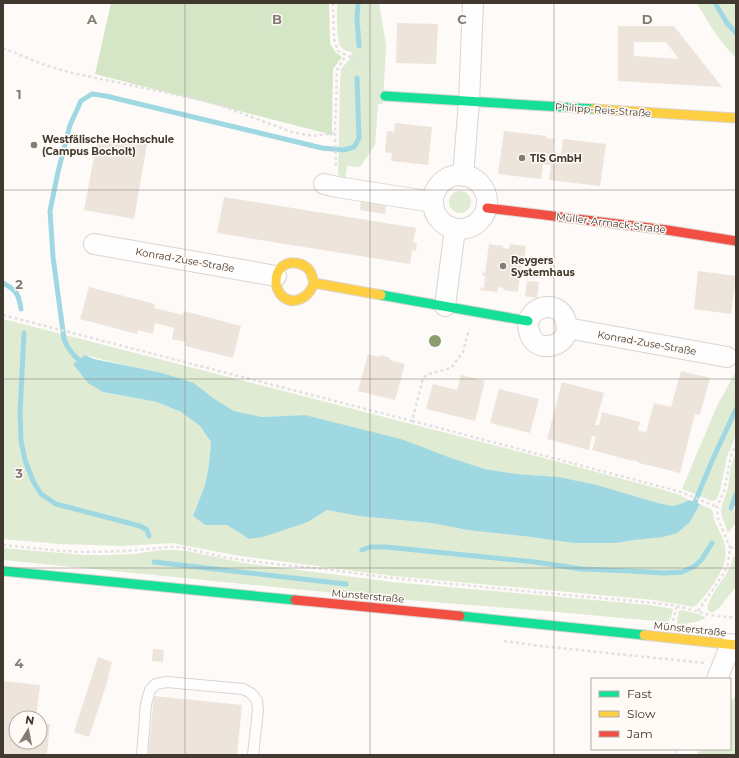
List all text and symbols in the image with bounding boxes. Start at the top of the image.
text: A [86,11,98,27]
text: B [272,11,282,27]
text: C [457,11,467,27]
text: D [642,11,653,27]
text: 1 [16,86,22,102]
street label: Philipp-Reis-Straße [554,100,652,120]
place label: Westfälische Hochschule (Campus Bocholt) [42,133,174,158]
marker: Westfälische Hochschule (Campus Bocholt) [29,140,39,150]
place label: TIS GmbH [530,152,582,165]
marker: TIS GmbH [517,153,527,163]
street label: Müller-Armack-Straße [555,210,667,236]
street label: Konrad-Zuse-Straße [135,245,235,275]
place label: Reygers Systemhaus [511,254,576,279]
marker: Reygers Systemhaus [498,261,508,271]
text: 2 [15,276,23,292]
street label: Konrad-Zuse-Straße [597,328,697,358]
text: 3 [14,465,23,481]
street label: Münsterstraße [331,586,405,606]
street label: Münsterstraße [653,619,727,639]
text: 4 [15,655,24,671]
legend [591,678,731,750]
text: Fast [627,686,652,701]
text: Slow [627,706,656,721]
north arrow [8,710,48,750]
text: N [24,712,35,728]
text: Jam [626,726,653,741]

